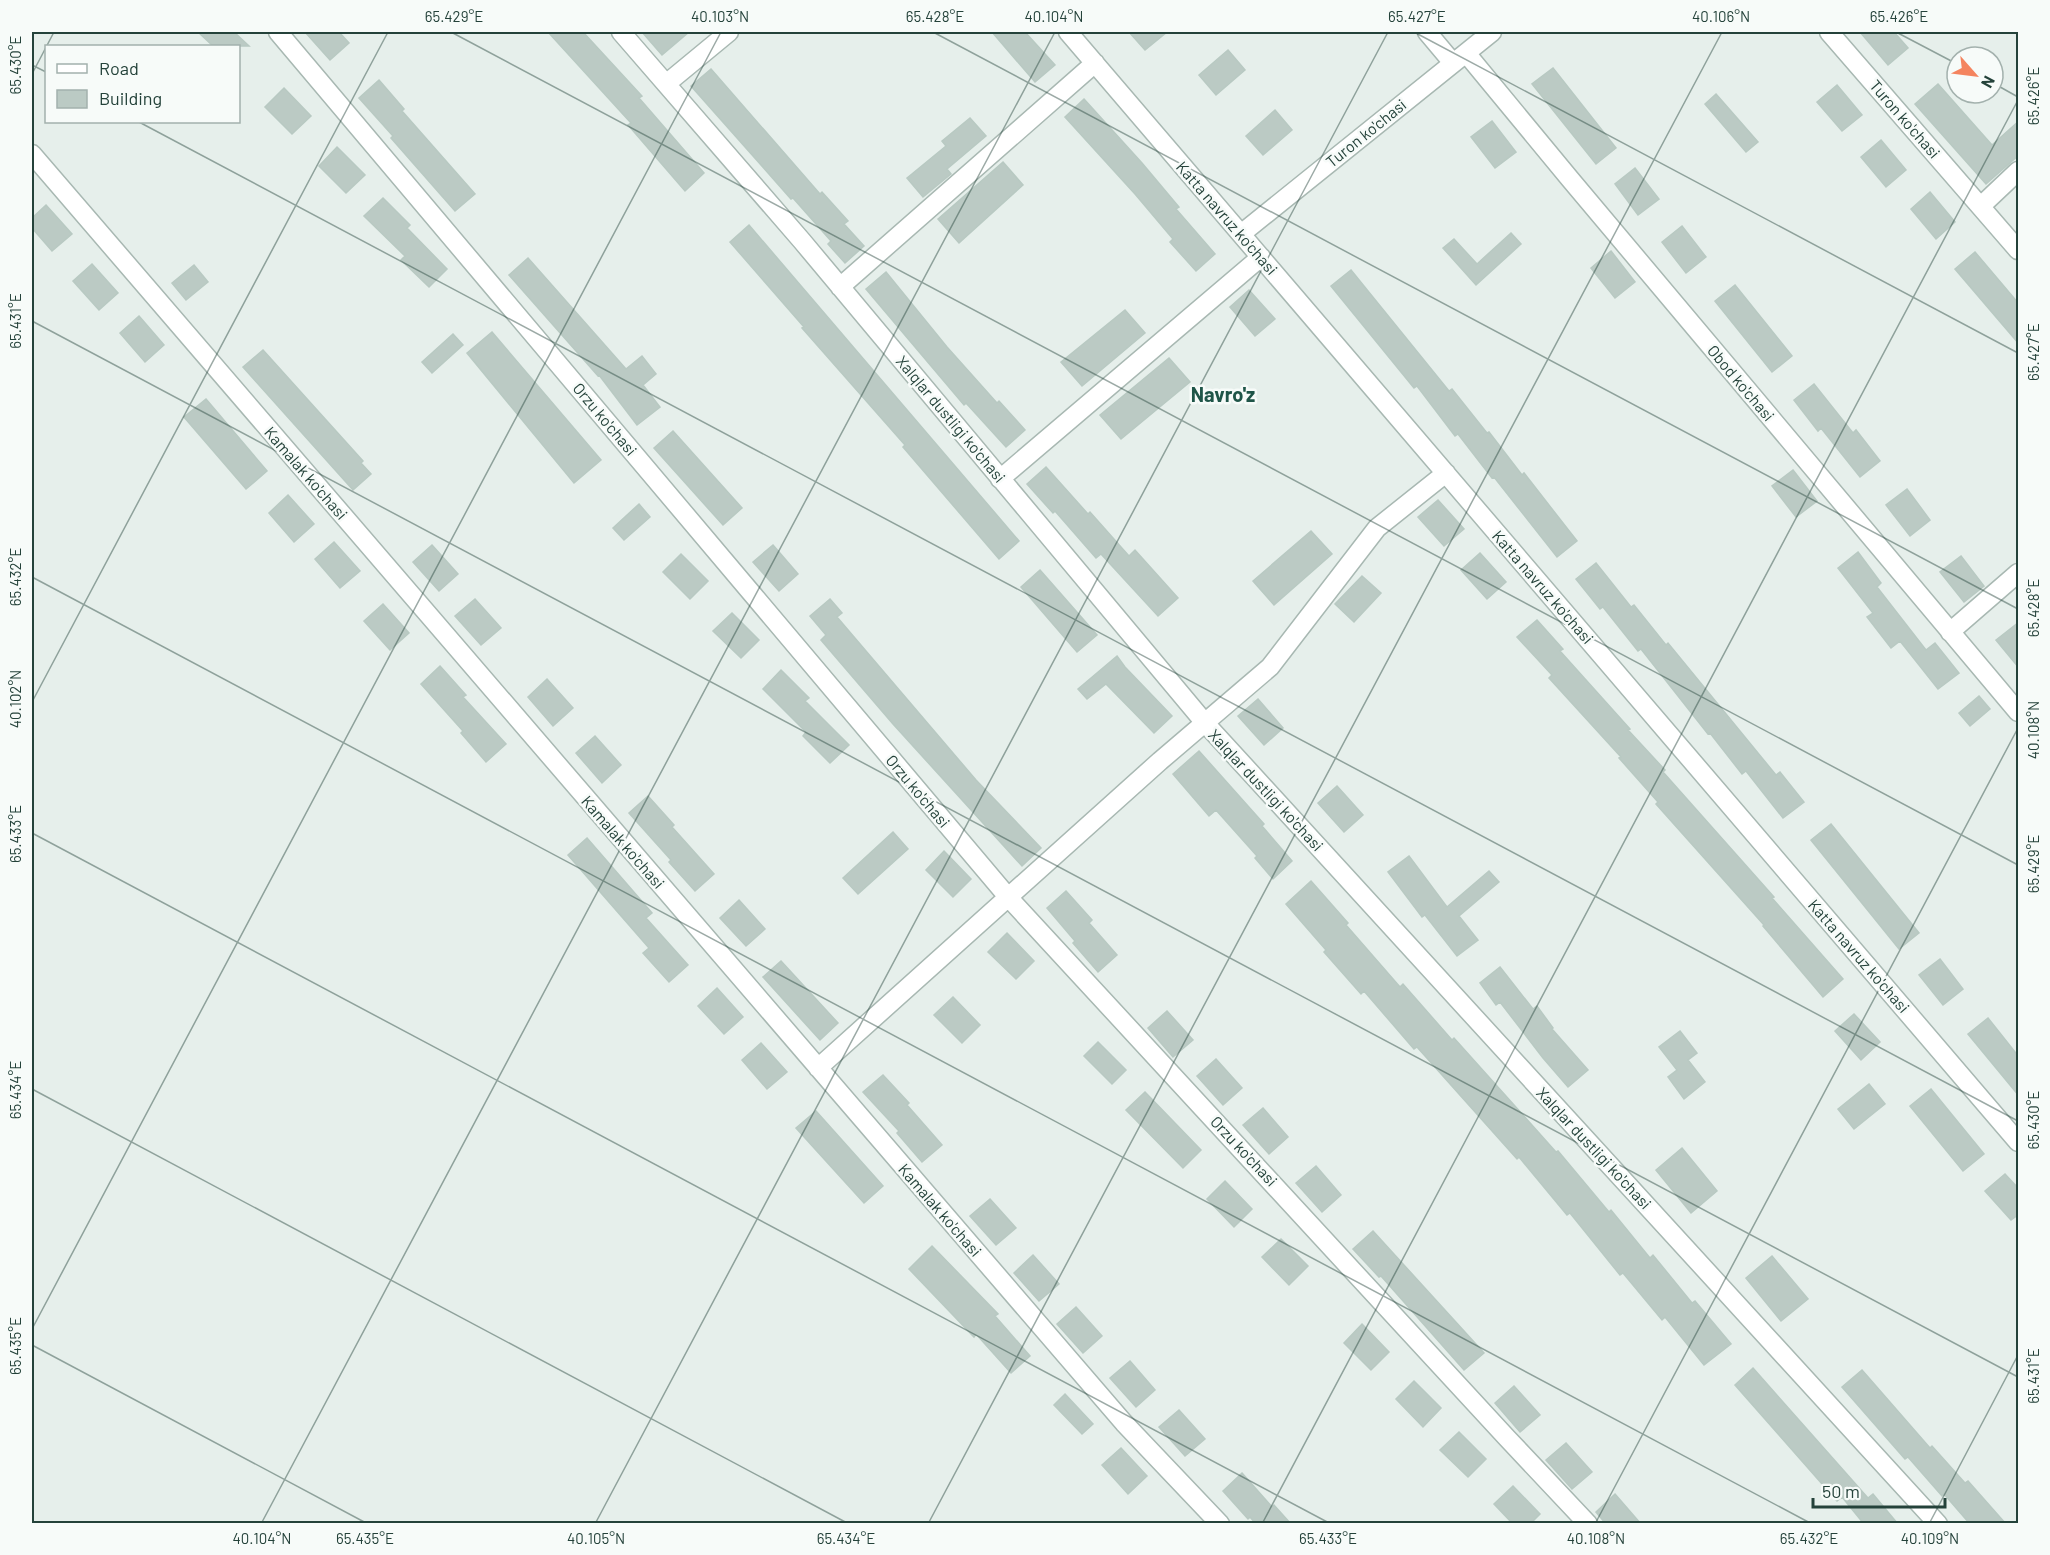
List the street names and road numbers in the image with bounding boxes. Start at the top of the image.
street label: Turon ko'chasi [1866,76,1945,162]
street label: Turon ko'chasi [1322,94,1410,171]
street label: Katta navruz ko'chasi [1173,157,1282,278]
street label: Obod ko'chasi [1704,341,1779,425]
street label: Xalqlar dustligi ko'chasi [893,351,1010,486]
street label: Orzu ko'chasi [569,378,641,459]
street label: Kamalak ko'chasi [261,422,352,523]
street label: Katta navruz ko'chasi [1489,526,1598,647]
street label: Xalqlar dustligi ko'chasi [1205,725,1328,855]
street label: Orzu ko'chasi [882,750,954,831]
street label: Kamalak ko'chasi [578,791,669,892]
street label: Katta navruz ko'chasi [1805,895,1914,1016]
street label: Xalqlar dustligi ko'chasi [1533,1083,1656,1213]
street label: Orzu ko'chasi [1207,1112,1282,1190]
street label: Kamalak ko'chasi [895,1159,986,1260]

